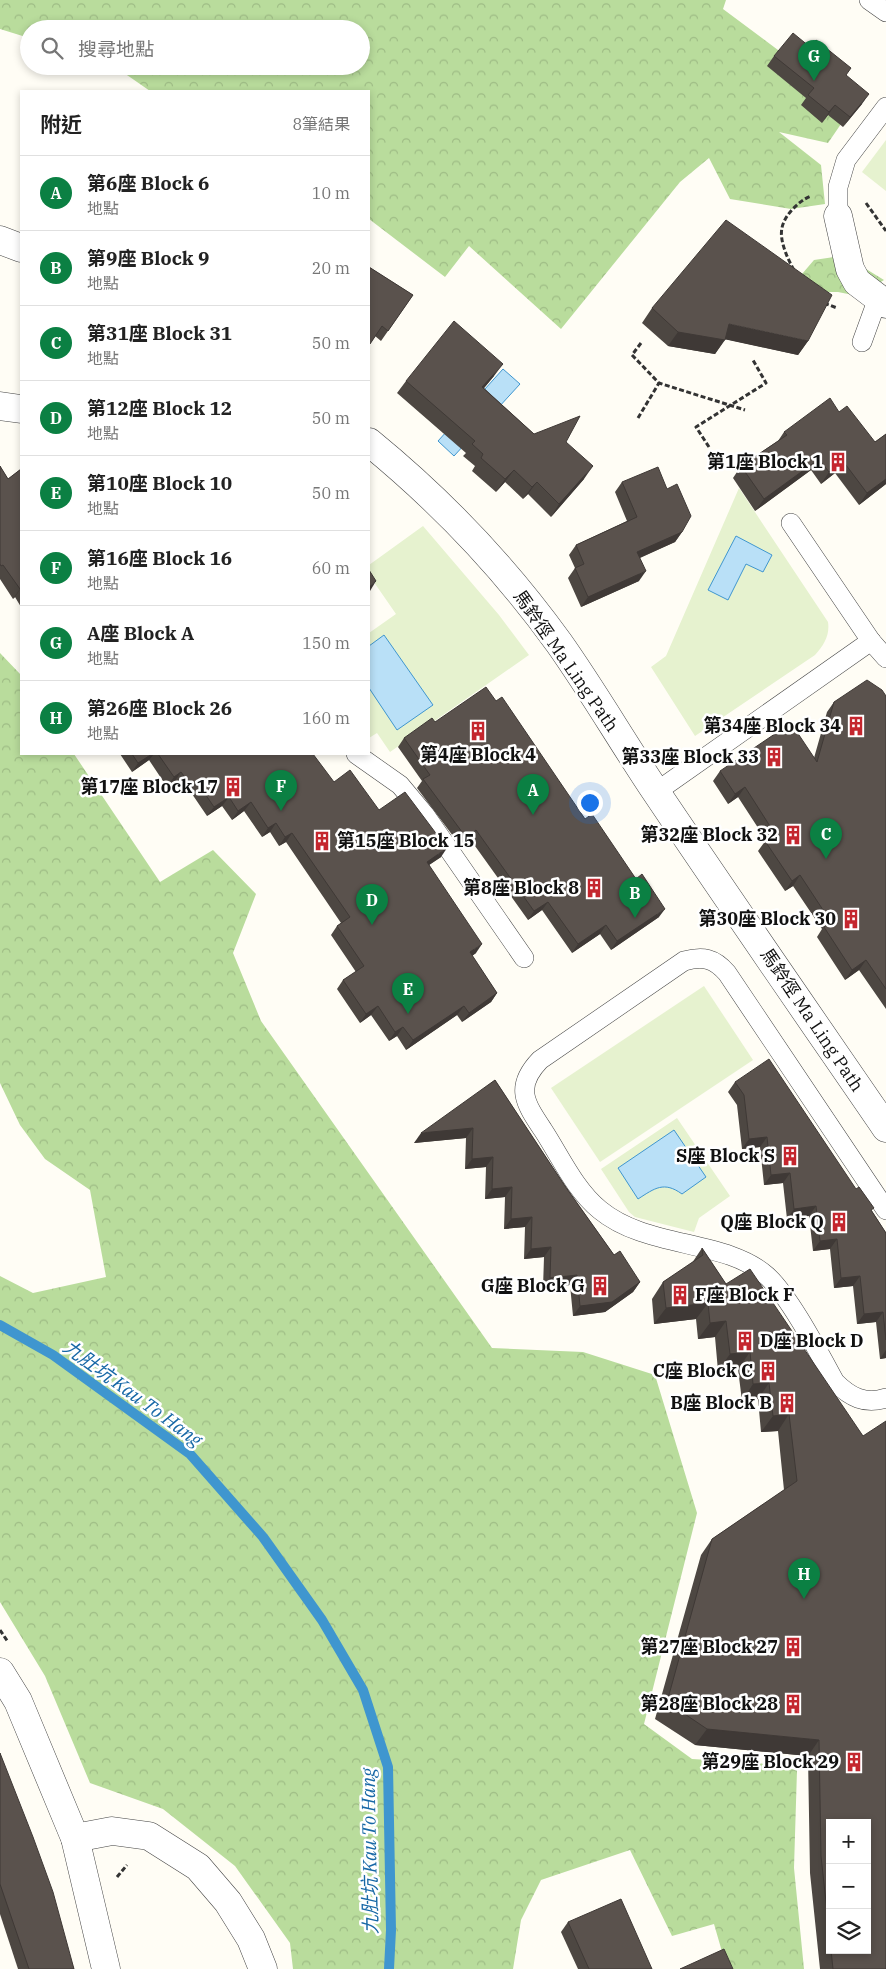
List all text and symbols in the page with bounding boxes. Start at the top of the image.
search box [20,20,370,75]
icon: search [38,34,66,62]
text: 搜尋地點 [78,37,154,61]
pin: G [798,40,830,81]
text: 附近 [40,110,82,138]
text: 8筆結果 [292,114,350,134]
text: 第6座 Block 6 [87,171,209,195]
text: A [50,183,62,203]
text: 10 m [312,183,350,203]
text: 地點 [87,198,119,218]
text: 第9座 Block 9 [87,246,209,270]
text: B [50,258,62,278]
text: 20 m [312,258,350,278]
text: 地點 [87,273,119,293]
text: 第31座 Block 31 [87,321,232,345]
text: C [51,333,61,353]
text: 50 m [312,333,350,353]
text: 地點 [87,348,119,368]
text: 第12座 Block 12 [87,396,232,420]
text: D [50,408,62,428]
text: 50 m [312,408,350,428]
text: 地點 [87,423,119,443]
place label: 第1座 Block 1 [707,450,823,473]
building icon: 第1座 Block 1 [827,451,849,473]
text: 第10座 Block 10 [87,471,232,495]
text: E [51,483,61,503]
text: 50 m [312,483,350,503]
text: 地點 [87,498,119,518]
text: 第16座 Block 16 [87,546,232,570]
text: F [51,558,61,578]
text: 60 m [312,558,350,578]
text: 地點 [87,573,119,593]
street label: 馬鈴徑 Ma Ling Path [509,585,624,736]
text: A座 Block A [87,621,194,645]
text: G [50,633,62,653]
text: 150 m [302,633,350,653]
text: 地點 [87,648,119,668]
text: 第26座 Block 26 [87,696,232,720]
text: H [50,708,63,728]
text: 160 m [302,708,350,728]
place label: 第34座 Block 34 [703,714,841,737]
building icon: 第34座 Block 34 [845,715,867,737]
building icon: 第4座 Block 4 [467,720,489,742]
text: 地點 [87,723,119,743]
place label: 第4座 Block 4 [420,743,536,766]
place label: 第33座 Block 33 [621,745,759,768]
building icon: 第33座 Block 33 [763,746,785,768]
pin: F [265,770,297,811]
pin: A [517,774,549,815]
place label: 第17座 Block 17 [80,775,218,798]
building icon: 第17座 Block 17 [222,776,244,798]
your location [577,790,603,816]
pin: C [810,818,842,859]
place label: 第32座 Block 32 [640,823,778,846]
building icon: 第32座 Block 32 [782,824,804,846]
place label: 第15座 Block 15 [337,829,475,852]
building icon: 第15座 Block 15 [311,830,333,852]
place label: 第8座 Block 8 [463,876,579,899]
building icon: 第8座 Block 8 [583,877,605,899]
pin: B [619,877,651,918]
pin: D [356,884,388,925]
place label: 第30座 Block 30 [698,907,836,930]
building icon: 第30座 Block 30 [840,908,862,930]
street label: 馬鈴徑 Ma Ling Path [756,944,869,1096]
pin: E [392,973,424,1014]
place label: S座 Block S [676,1144,775,1167]
building icon: S座 Block S [779,1145,801,1167]
place label: Q座 Block Q [720,1210,824,1233]
building icon: Q座 Block Q [828,1211,850,1233]
place label: G座 Block G [481,1274,585,1297]
building icon: G座 Block G [589,1275,611,1297]
place label: F座 Block F [695,1283,794,1306]
building icon: F座 Block F [669,1284,691,1306]
place label: D座 Block D [760,1329,864,1352]
building icon: D座 Block D [734,1330,756,1352]
water label: 九肚坑 Kau To Hang [59,1334,208,1452]
place label: C座 Block C [653,1359,753,1382]
building icon: C座 Block C [757,1360,779,1382]
place label: B座 Block B [670,1391,772,1414]
building icon: B座 Block B [776,1392,798,1414]
pin: H [788,1558,820,1599]
place label: 第27座 Block 27 [640,1635,778,1658]
building icon: 第27座 Block 27 [782,1636,804,1658]
place label: 第28座 Block 28 [640,1692,778,1715]
building icon: 第28座 Block 28 [782,1693,804,1715]
place label: 第29座 Block 29 [701,1750,839,1773]
building icon: 第29座 Block 29 [843,1751,865,1773]
water label: 九肚坑 Kau To Hang [356,1767,382,1934]
map controls [826,1819,871,1954]
button: + [826,1819,871,1864]
button: − [826,1864,871,1909]
button: layers [826,1909,871,1954]

